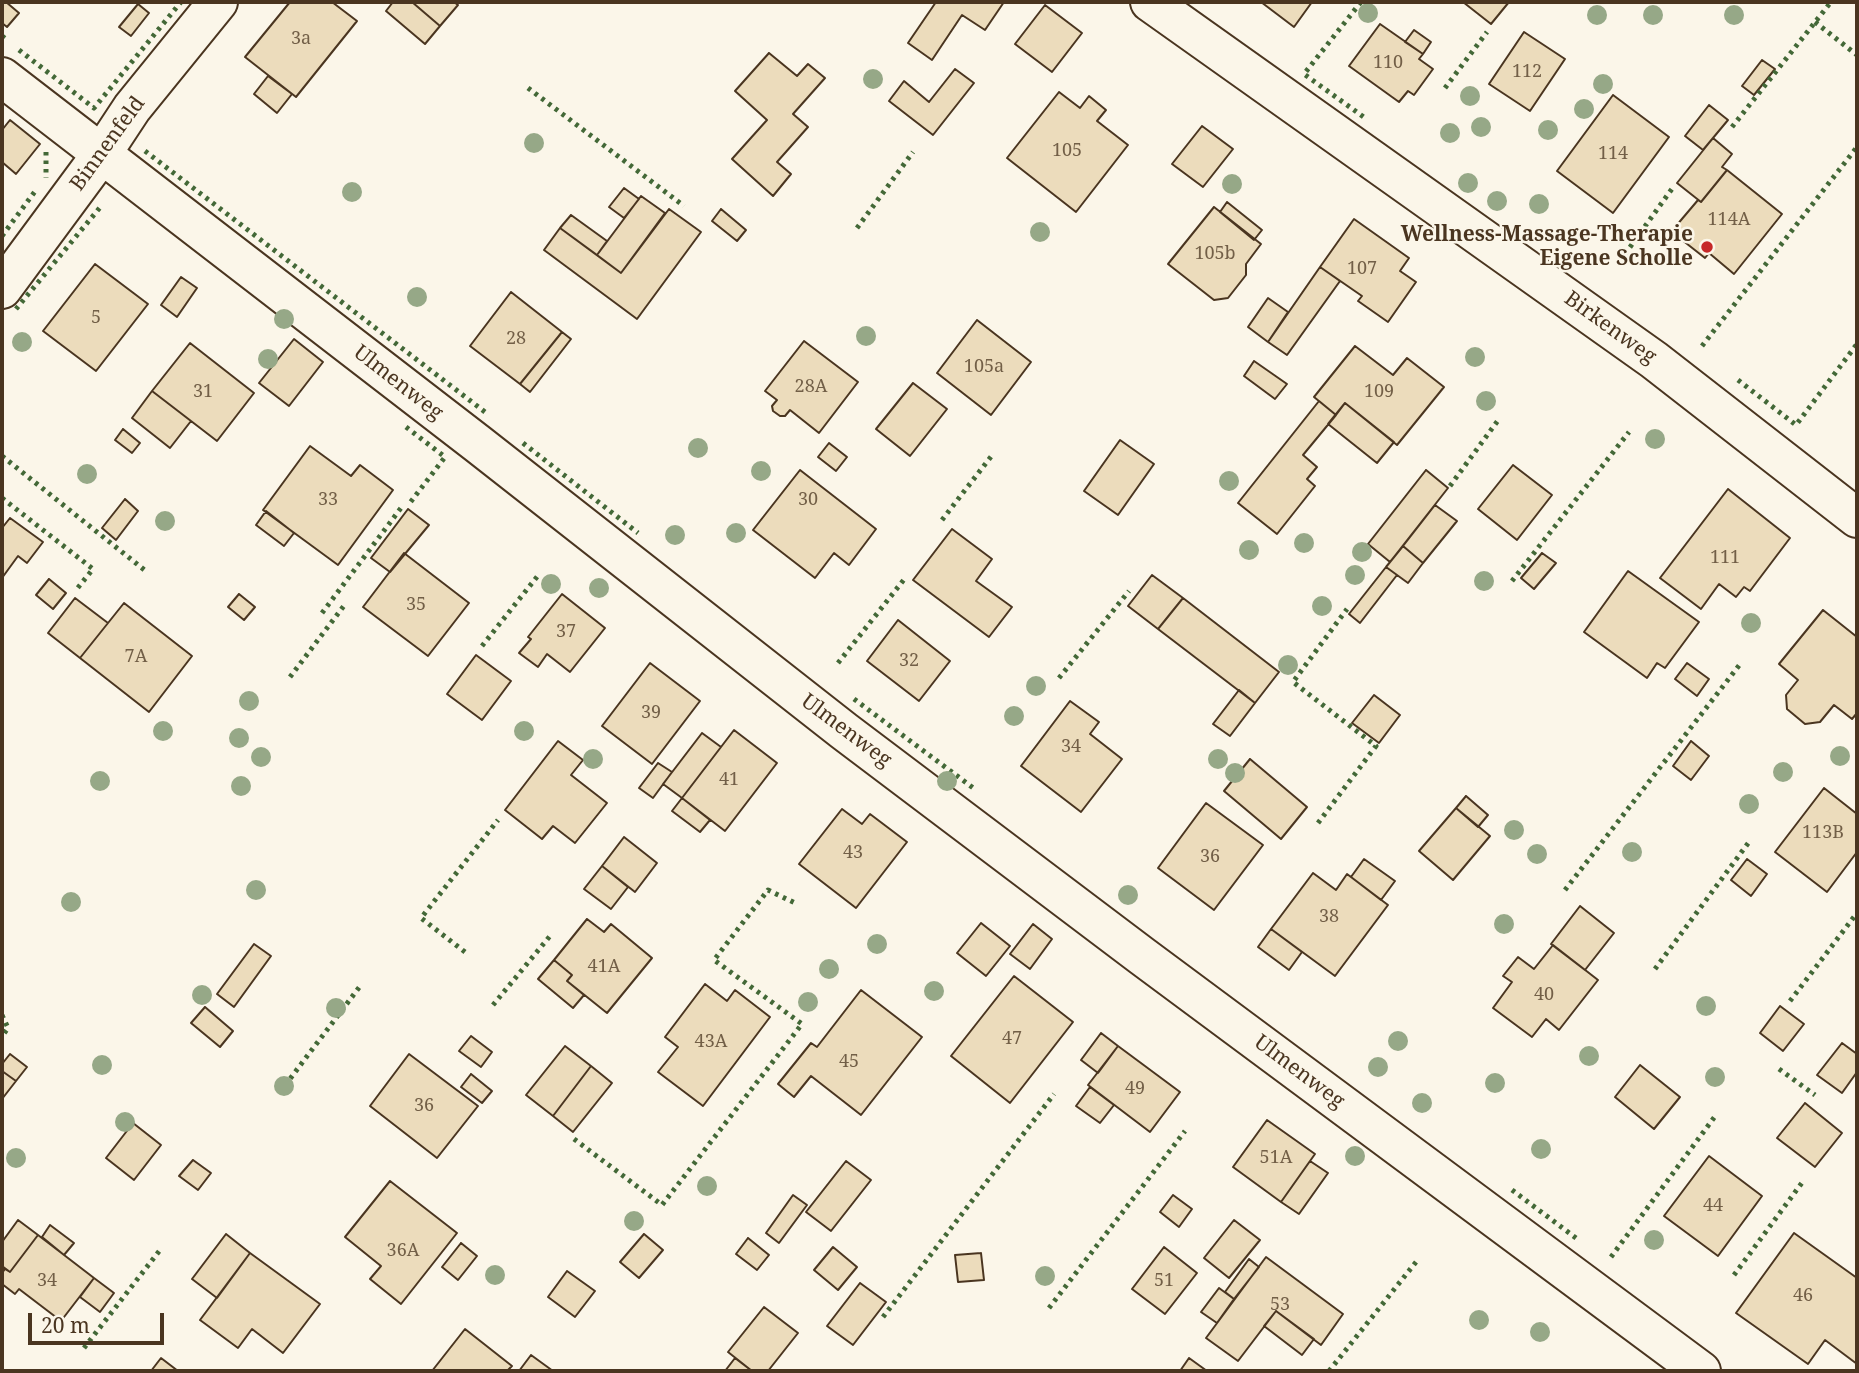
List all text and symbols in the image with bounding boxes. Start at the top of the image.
house number: 3a [291,28,311,50]
house number: 110 [1373,52,1403,74]
house number: 112 [1512,61,1542,83]
street label: Binnenfeld [65,92,151,196]
house number: 105 [1052,140,1082,162]
house number: 114 [1598,143,1628,165]
house number: 114A [1708,209,1750,231]
place label: Wellness-Massage-Therapie Eigene Scholle [1401,222,1693,272]
marker: Wellness-Massage-Therapie Eigene Scholle [1699,239,1715,255]
house number: 105b [1194,243,1236,265]
house number: 107 [1347,258,1377,280]
street label: Birkenweg [1559,286,1661,370]
house number: 5 [91,307,101,329]
house number: 28 [506,328,526,350]
street label: Ulmenweg [348,340,448,426]
house number: 105a [964,356,1004,378]
house number: 28A [795,376,827,398]
house number: 31 [193,381,213,403]
house number: 109 [1364,381,1394,403]
house number: 33 [318,489,338,511]
house number: 30 [798,489,818,511]
house number: 111 [1710,547,1740,569]
house number: 35 [406,594,426,616]
house number: 37 [556,621,576,643]
house number: 7A [125,646,147,668]
house number: 32 [899,650,919,672]
street label: Ulmenweg [796,689,896,773]
house number: 39 [641,702,661,724]
house number: 34 [1061,736,1081,758]
house number: 41 [719,769,739,791]
house number: 113B [1802,822,1844,844]
house number: 43 [843,842,863,864]
house number: 36 [1200,846,1220,868]
house number: 38 [1319,906,1339,928]
house number: 41A [588,956,620,978]
house number: 40 [1534,984,1554,1006]
house number: 47 [1002,1028,1022,1050]
street label: Ulmenweg [1249,1030,1349,1114]
house number: 43A [695,1031,727,1053]
house number: 45 [839,1051,859,1073]
house number: 49 [1125,1078,1145,1100]
house number: 36 [414,1095,434,1117]
house number: 51A [1260,1147,1292,1169]
house number: 44 [1703,1195,1723,1217]
house number: 36A [387,1240,419,1262]
house number: 34 [37,1270,57,1292]
house number: 51 [1154,1270,1174,1292]
house number: 46 [1793,1285,1813,1307]
house number: 53 [1270,1294,1290,1316]
scale bar [32,1300,168,1344]
text: 20 m [41,1311,90,1339]

